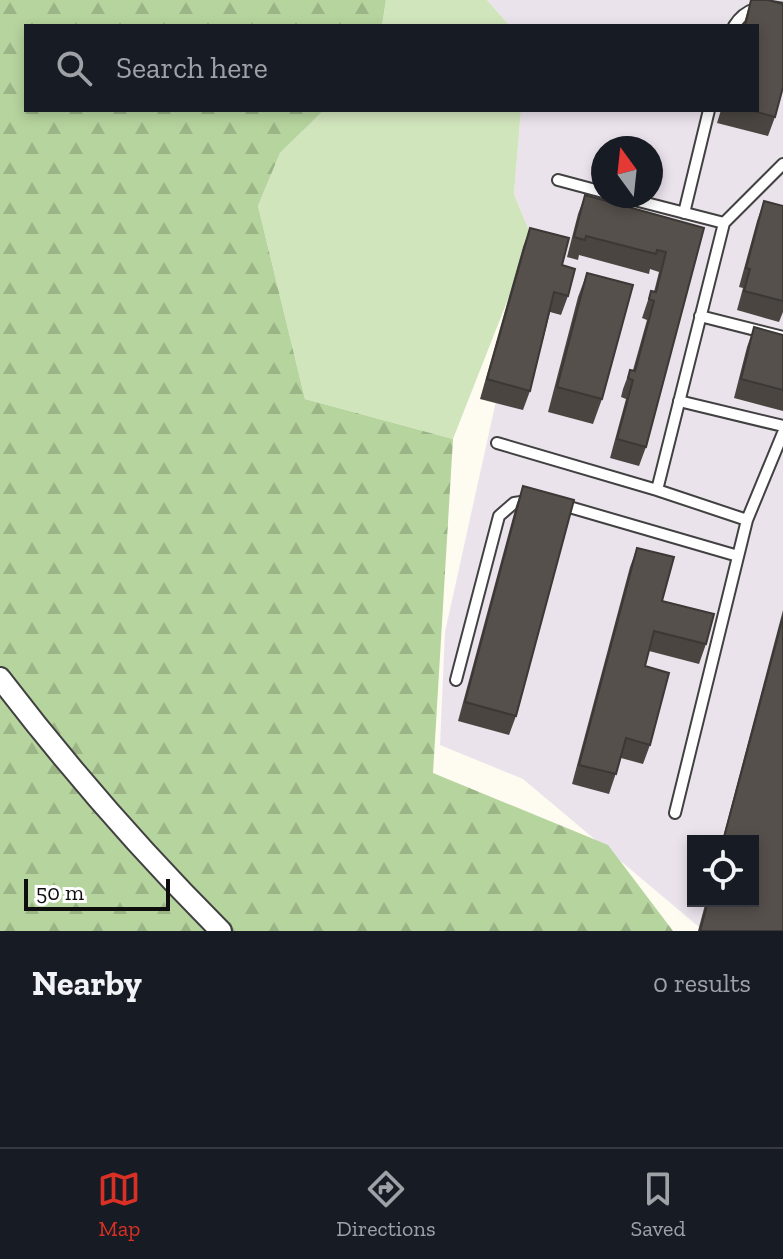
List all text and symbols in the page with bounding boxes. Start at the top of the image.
search box [24,24,759,112]
icon: search [52,46,96,90]
text: Search here [116,50,268,86]
north arrow [591,136,663,208]
map controls [687,835,759,907]
button: locate [687,835,759,907]
scale bar [24,875,170,911]
text: 50 m [36,879,84,906]
text: Nearby [32,963,142,1004]
text: 0 results [653,967,751,999]
tab: Map [97,1167,141,1242]
tab: Directions [336,1167,436,1242]
tab: Saved [630,1167,686,1242]

